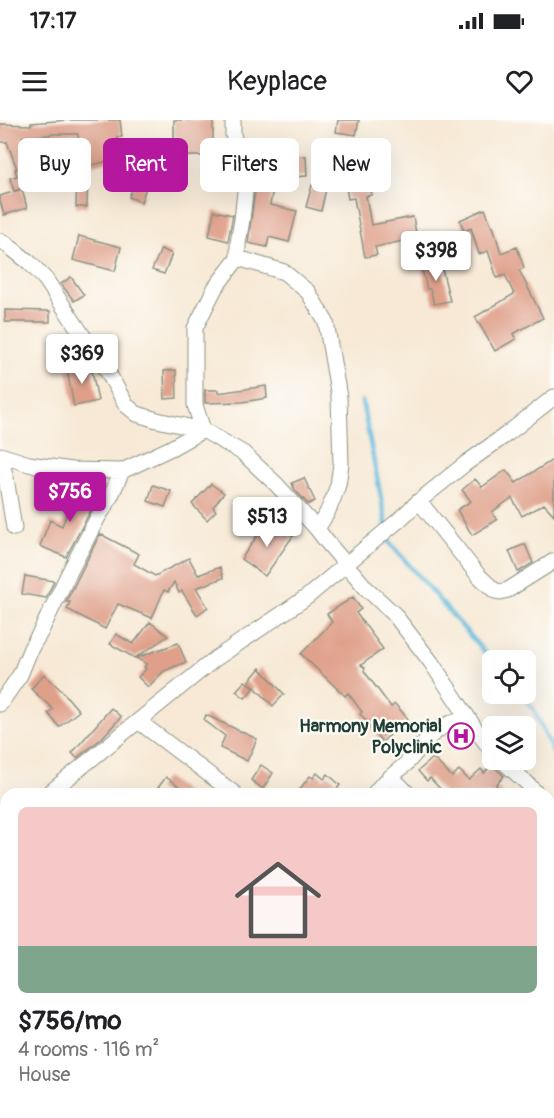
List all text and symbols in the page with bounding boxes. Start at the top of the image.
text: 17:17 [30,7,76,35]
icon: menu [18,65,51,98]
text: Keyplace [227,65,327,98]
icon: heart [503,65,536,98]
chip: Buy [18,138,91,192]
chip: Rent [103,138,188,192]
chip: Filters [200,138,299,192]
chip: New [311,138,391,192]
pin: $398 [400,231,472,282]
text: $398 [415,238,457,263]
pin: $369 [46,334,118,385]
text: $369 [60,341,104,366]
pin: $756 [34,472,106,523]
text: $756 [48,479,92,504]
pin: $513 [231,497,303,548]
text: $513 [247,504,287,529]
map controls [482,650,536,770]
button: locate [482,650,536,704]
place label: Harmony Memorial Polyclinic [299,715,442,759]
button: layers [482,716,536,770]
hospital icon: Harmony Memorial Polyclinic [446,721,476,751]
icon: home [224,846,332,954]
text: $756/mo [18,1005,121,1037]
text: 4 rooms · 116 m² [18,1037,159,1062]
text: House [18,1062,70,1087]

